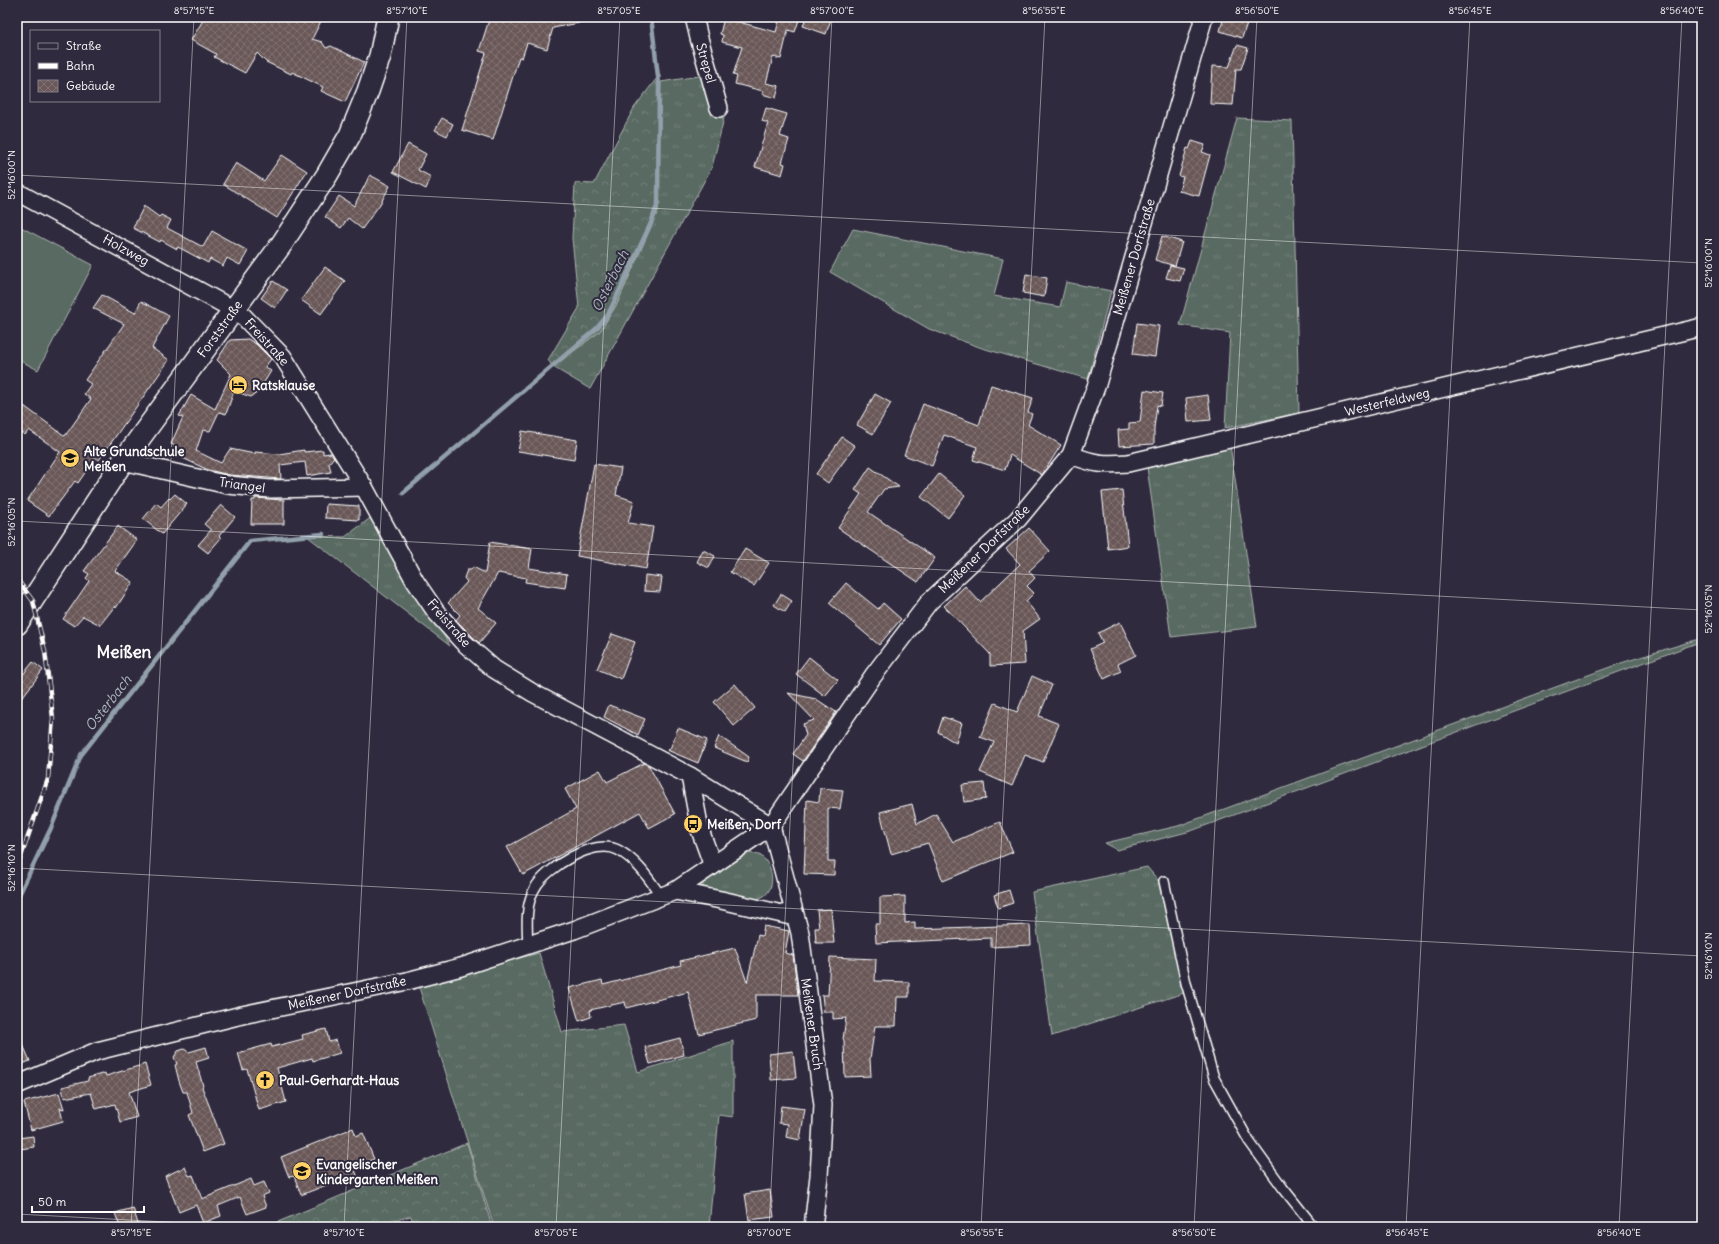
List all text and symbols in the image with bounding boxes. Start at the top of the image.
text: 8°57'15"E [174,4,214,17]
text: 8°57'10"E [386,4,428,17]
text: 8°57'05"E [597,4,641,17]
text: 8°57'00"E [810,4,854,17]
text: 8°56'55"E [1022,4,1066,17]
text: 8°56'50"E [1235,4,1279,17]
text: 8°56'45"E [1448,4,1492,17]
text: 8°56'40"E [1660,4,1704,17]
legend [30,30,160,102]
text: Straße [66,38,101,53]
street label: Strepel [692,41,720,85]
text: Bahn [66,58,95,73]
text: Gebäude [66,78,115,93]
text: 52°16'00"N [5,150,18,200]
street label: Meißener Dorfstraße [1109,197,1159,317]
street label: Holzweg [100,230,152,270]
text: 52°16'00"N [1702,238,1715,288]
water label: Osterbach [587,247,633,315]
street label: Forststraße [194,297,246,361]
street label: Freistraße [241,315,293,369]
hotel icon: Ratsklause [227,374,249,396]
place label: Ratsklause [252,377,315,394]
street label: Westerfeldweg [1343,384,1431,420]
place label: Alte Grundschule Meißen [84,443,185,475]
school or university icon: Alte Grundschule Meißen [59,447,81,469]
street label: Triangel [218,473,266,497]
text: 52°16'05"N [5,498,18,546]
street label: Meißener Dorfstraße [935,501,1033,597]
text: 52°16'05"N [1702,585,1715,633]
street label: Freistraße [423,595,475,651]
district label: Meißen [97,641,152,663]
water label: Osterbach [81,671,136,735]
bus stop icon: Meißen, Dorf [682,813,704,835]
place label: Meißen, Dorf [707,816,782,833]
text: 52°16'10"N [5,844,18,892]
text: 52°16'10"N [1702,932,1715,980]
street label: Meißener Dorfstraße [286,972,408,1014]
street label: Meißener Bruch [797,977,827,1072]
church icon: Paul-Gerhardt-Haus [254,1069,276,1091]
place label: Paul-Gerhardt-Haus [279,1072,399,1089]
place label: Evangelischer Kindergarten Meißen [316,1156,439,1188]
school or university icon: Evangelischer Kindergarten Meißen [291,1160,313,1182]
scale bar [32,1188,144,1214]
text: 50 m [38,1194,67,1209]
text: 8°57'15"E [111,1226,151,1239]
text: 8°57'10"E [323,1226,365,1239]
text: 8°57'05"E [534,1226,578,1239]
text: 8°57'00"E [747,1226,791,1239]
text: 8°56'55"E [960,1226,1004,1239]
text: 8°56'50"E [1172,1226,1216,1239]
text: 8°56'45"E [1385,1226,1429,1239]
text: 8°56'40"E [1597,1226,1641,1239]

